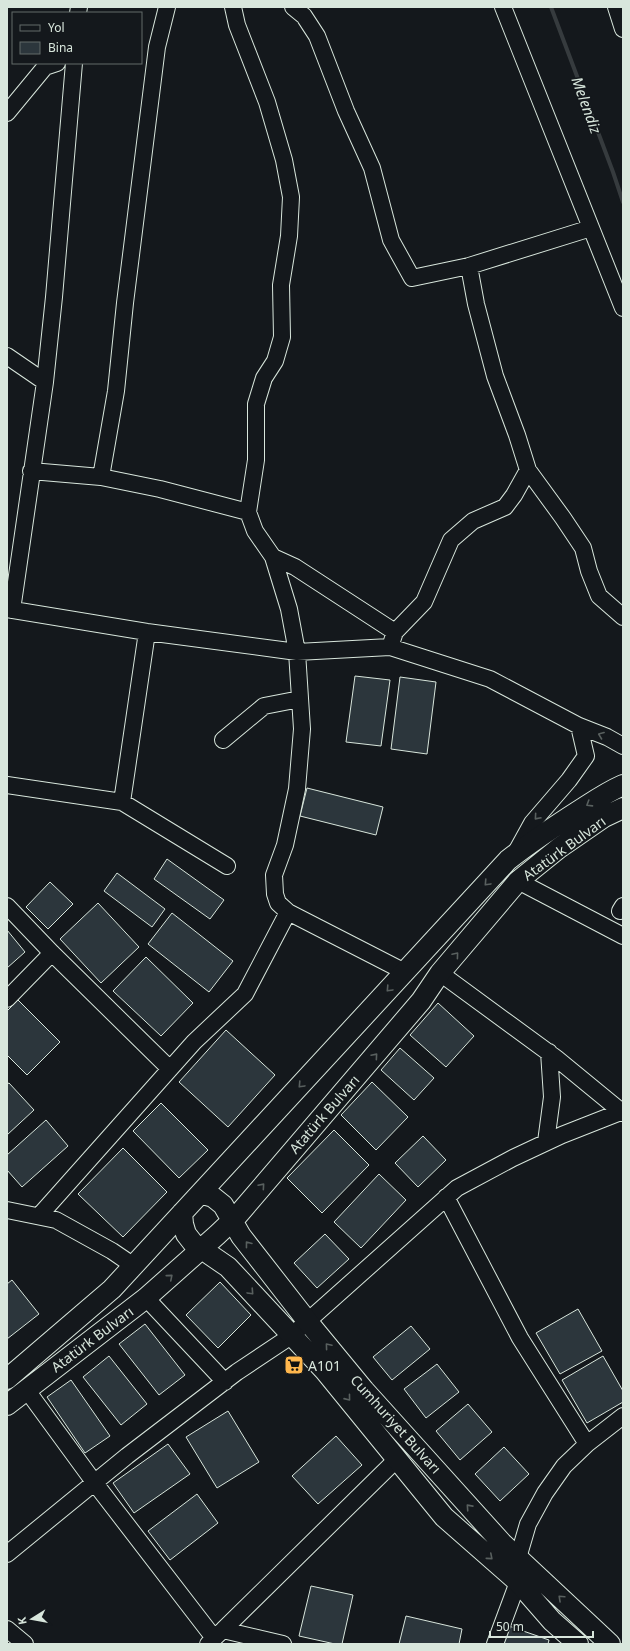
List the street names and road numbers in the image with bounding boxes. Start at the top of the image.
street label: Atatürk Bulvarı [519,811,609,885]
street label: Atatürk Bulvarı [285,1071,363,1157]
street label: Atatürk Bulvarı [47,1302,137,1376]
street label: Cumhuriyet Bulvarı [347,1371,445,1477]

